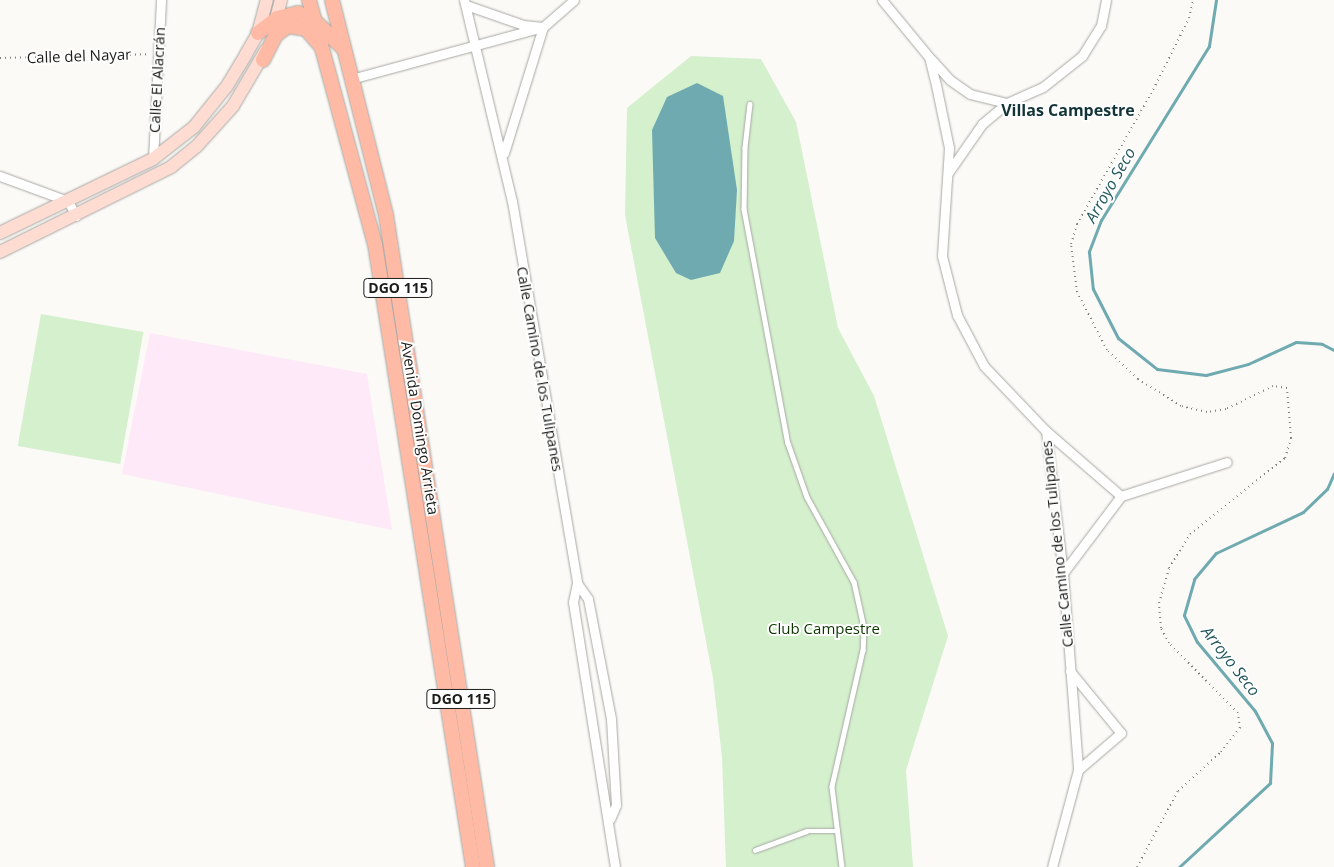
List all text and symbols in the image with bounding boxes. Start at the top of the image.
street label: Calle El Alacrán [145,27,169,133]
street label: Calle del Nayar [26,45,132,67]
district label: Villas Campestre [1001,100,1135,120]
water label: Arroyo Seco [1081,144,1139,226]
street label: Calle Camino de los Tulipanes [513,265,567,473]
road number: DGO 115 [363,276,433,300]
street label: Avenida Domingo Arrieta [397,340,443,516]
street label: Calle Camino de los Tulipanes [1037,440,1077,648]
park label: Club Campestre [768,620,880,638]
water label: Arroyo Seco [1198,622,1264,700]
road number: DGO 115 [426,688,496,711]

